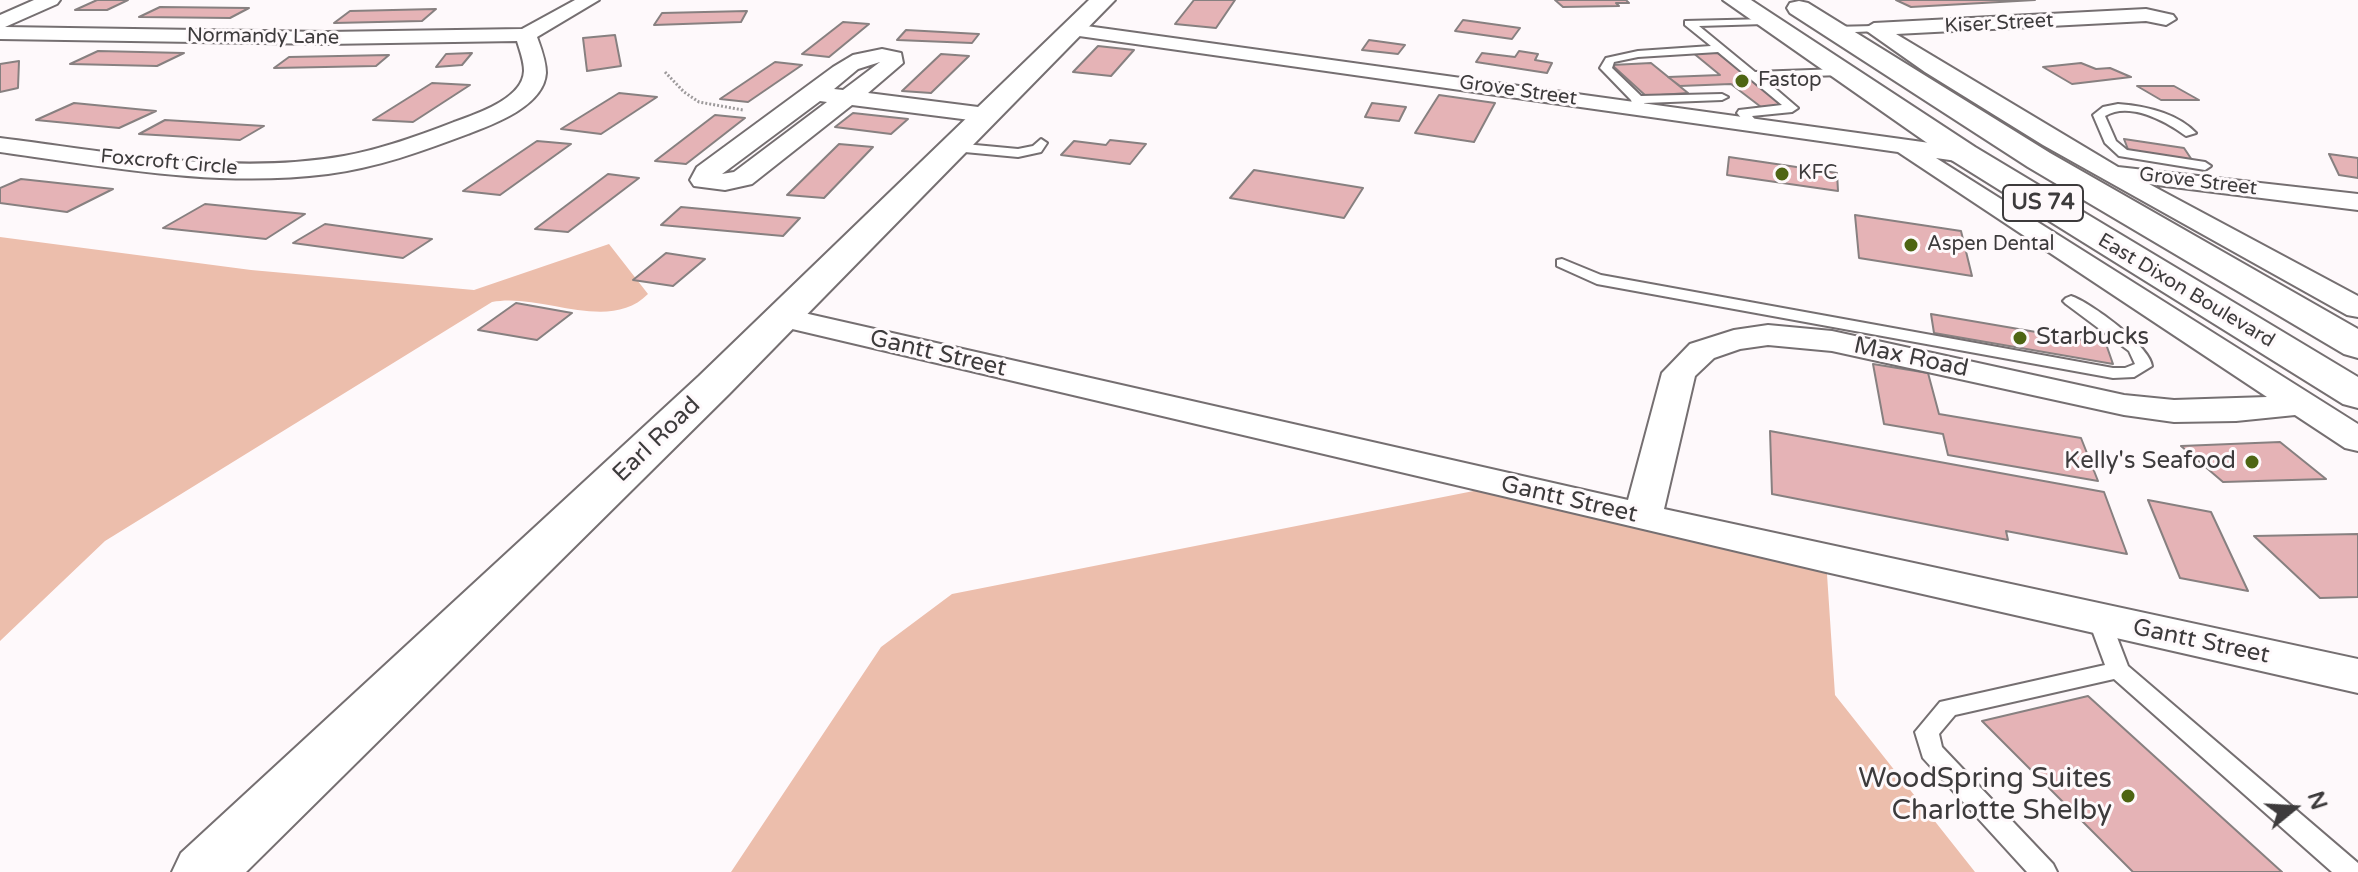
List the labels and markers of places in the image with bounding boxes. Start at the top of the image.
place label: Fastop [1758,69,1822,93]
marker: Fastop [1733,72,1751,90]
place label: KFC [1798,162,1837,186]
marker: KFC [1773,165,1791,183]
place label: Aspen Dental [1927,233,2055,257]
marker: Aspen Dental [1902,236,1920,254]
place label: Starbucks [2036,324,2149,352]
marker: Starbucks [2011,329,2029,347]
place label: Kelly's Seafood [2064,448,2236,476]
marker: Kelly's Seafood [2243,453,2261,471]
place label: WoodSpring Suites Charlotte Shelby [1858,763,2112,829]
marker: WoodSpring Suites Charlotte Shelby [2119,787,2137,805]

